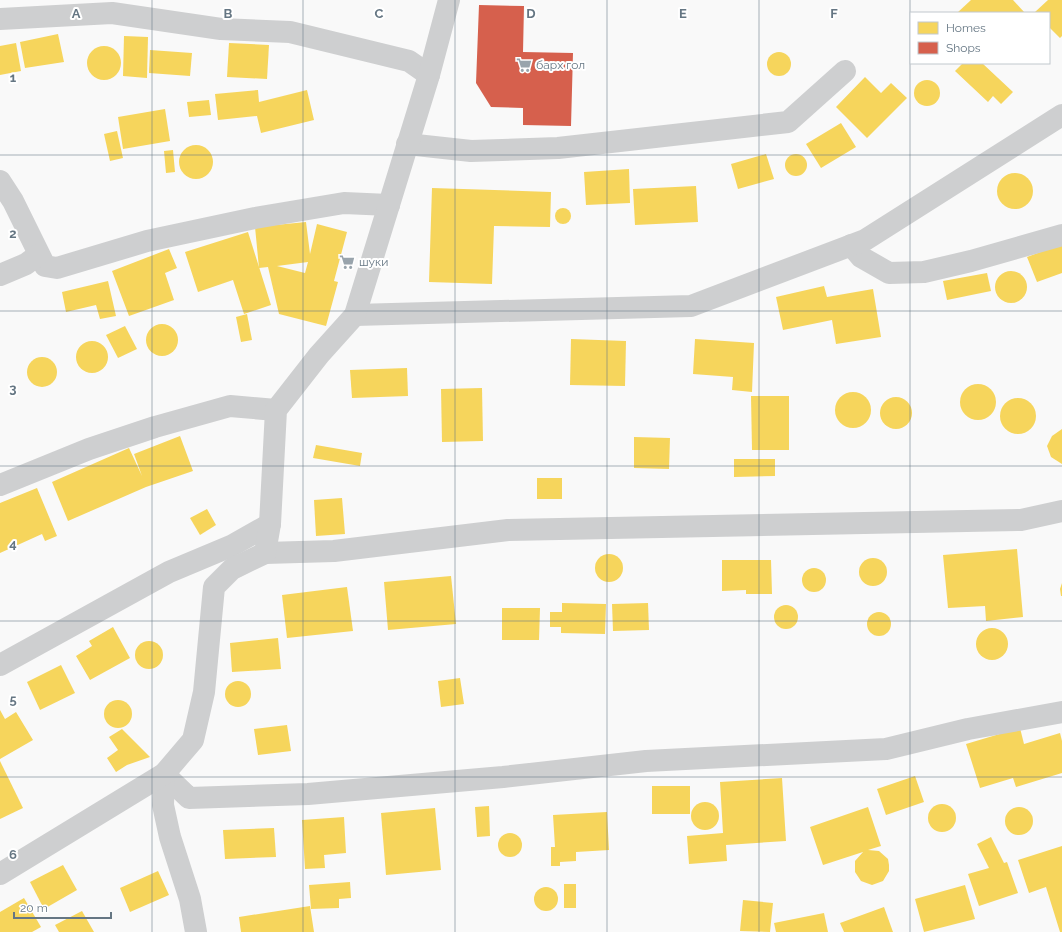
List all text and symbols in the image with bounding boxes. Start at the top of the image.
text: A [72,6,81,21]
text: B [224,6,233,21]
text: C [375,6,384,21]
text: D [526,6,536,21]
text: E [679,6,687,21]
text: F [830,6,838,21]
legend [910,12,1050,64]
text: Homes [946,21,986,35]
text: Shops [946,41,981,55]
supermarket icon: барх гол [515,56,533,74]
place label: барх гол [536,58,585,72]
text: 1 [10,70,17,85]
text: 2 [9,226,17,241]
supermarket icon: шуки [338,253,356,271]
place label: шуки [359,255,388,269]
text: 3 [9,381,17,396]
text: 4 [9,536,17,551]
text: 5 [9,692,17,707]
text: 6 [9,847,17,862]
scale bar [14,894,111,920]
text: 20 m [20,901,48,915]

